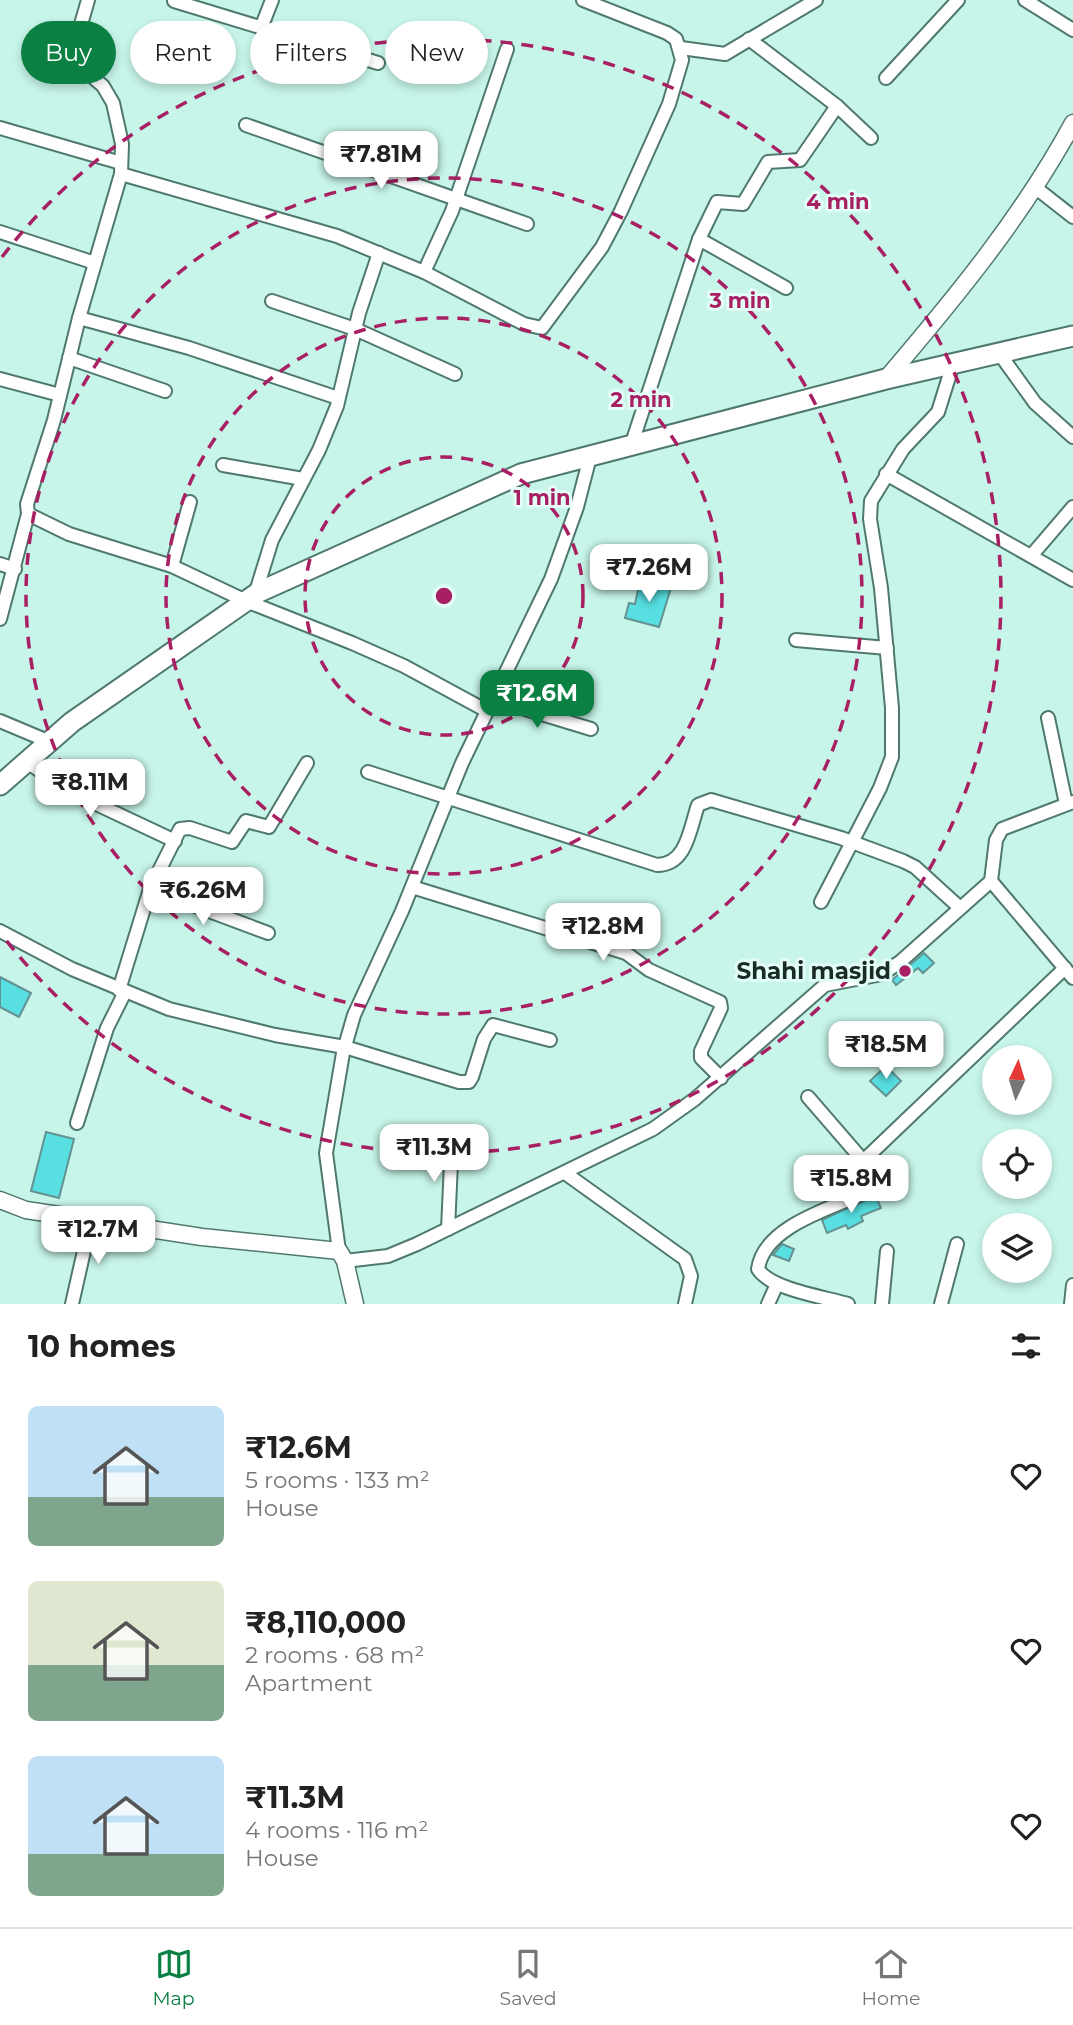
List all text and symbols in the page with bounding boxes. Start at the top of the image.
chip: Buy [21,21,116,84]
chip: Rent [130,21,236,84]
chip: Filters [250,21,371,84]
chip: New [385,21,488,84]
pin: ₹7.81M [324,132,438,191]
text: ₹7.81M [340,140,422,168]
text: 4 min [806,189,870,214]
text: 3 min [708,288,771,313]
text: 2 min [610,387,672,412]
text: 1 min [513,485,571,510]
pin: ₹7.26M [592,544,706,604]
text: ₹7.26M [606,553,692,581]
centre of rings [432,584,456,608]
pin: ₹12.6M [480,670,594,730]
text: ₹12.6M [496,679,578,707]
pin: ₹8.11M [33,760,147,819]
text: ₹8.11M [51,768,129,796]
pin: ₹6.26M [146,867,260,927]
text: ₹6.26M [159,876,247,904]
pin: ₹12.8M [546,904,660,963]
text: ₹12.8M [561,912,645,940]
place label: Shahi masjid [736,957,891,985]
marker: Shahi masjid [897,963,913,979]
pin: ₹18.5M [829,1021,943,1081]
text: ₹18.5M [845,1030,927,1058]
north arrow [982,1045,1052,1115]
map controls [982,1045,1052,1283]
pin: ₹11.3M [377,1124,491,1184]
button: locate [982,1129,1052,1199]
text: ₹11.3M [396,1133,472,1161]
pin: ₹15.8M [794,1156,908,1215]
text: ₹15.8M [810,1164,892,1192]
pin: ₹12.7M [41,1206,155,1266]
button: layers [982,1213,1052,1283]
text: ₹12.7M [57,1215,139,1243]
icon: filters [1007,1327,1045,1365]
text: 10 homes [28,1328,176,1365]
text: ₹12.6M [245,1429,352,1466]
icon: home [84,1434,168,1518]
icon: heart [1007,1457,1045,1495]
text: 5 rooms · 133 m² [245,1466,430,1494]
text: House [245,1494,319,1522]
text: ₹8,110,000 [245,1604,406,1641]
icon: home [84,1609,168,1693]
icon: heart [1007,1632,1045,1670]
text: 2 rooms · 68 m² [245,1641,424,1669]
text: Apartment [245,1669,373,1697]
text: ₹11.3M [245,1779,345,1816]
icon: home [84,1784,168,1868]
icon: heart [1007,1807,1045,1845]
text: 4 rooms · 116 m² [245,1816,428,1844]
text: House [245,1844,319,1872]
tab: Map [152,1945,195,2010]
tab: Saved [500,1945,557,2010]
tab: Home [862,1945,921,2010]

